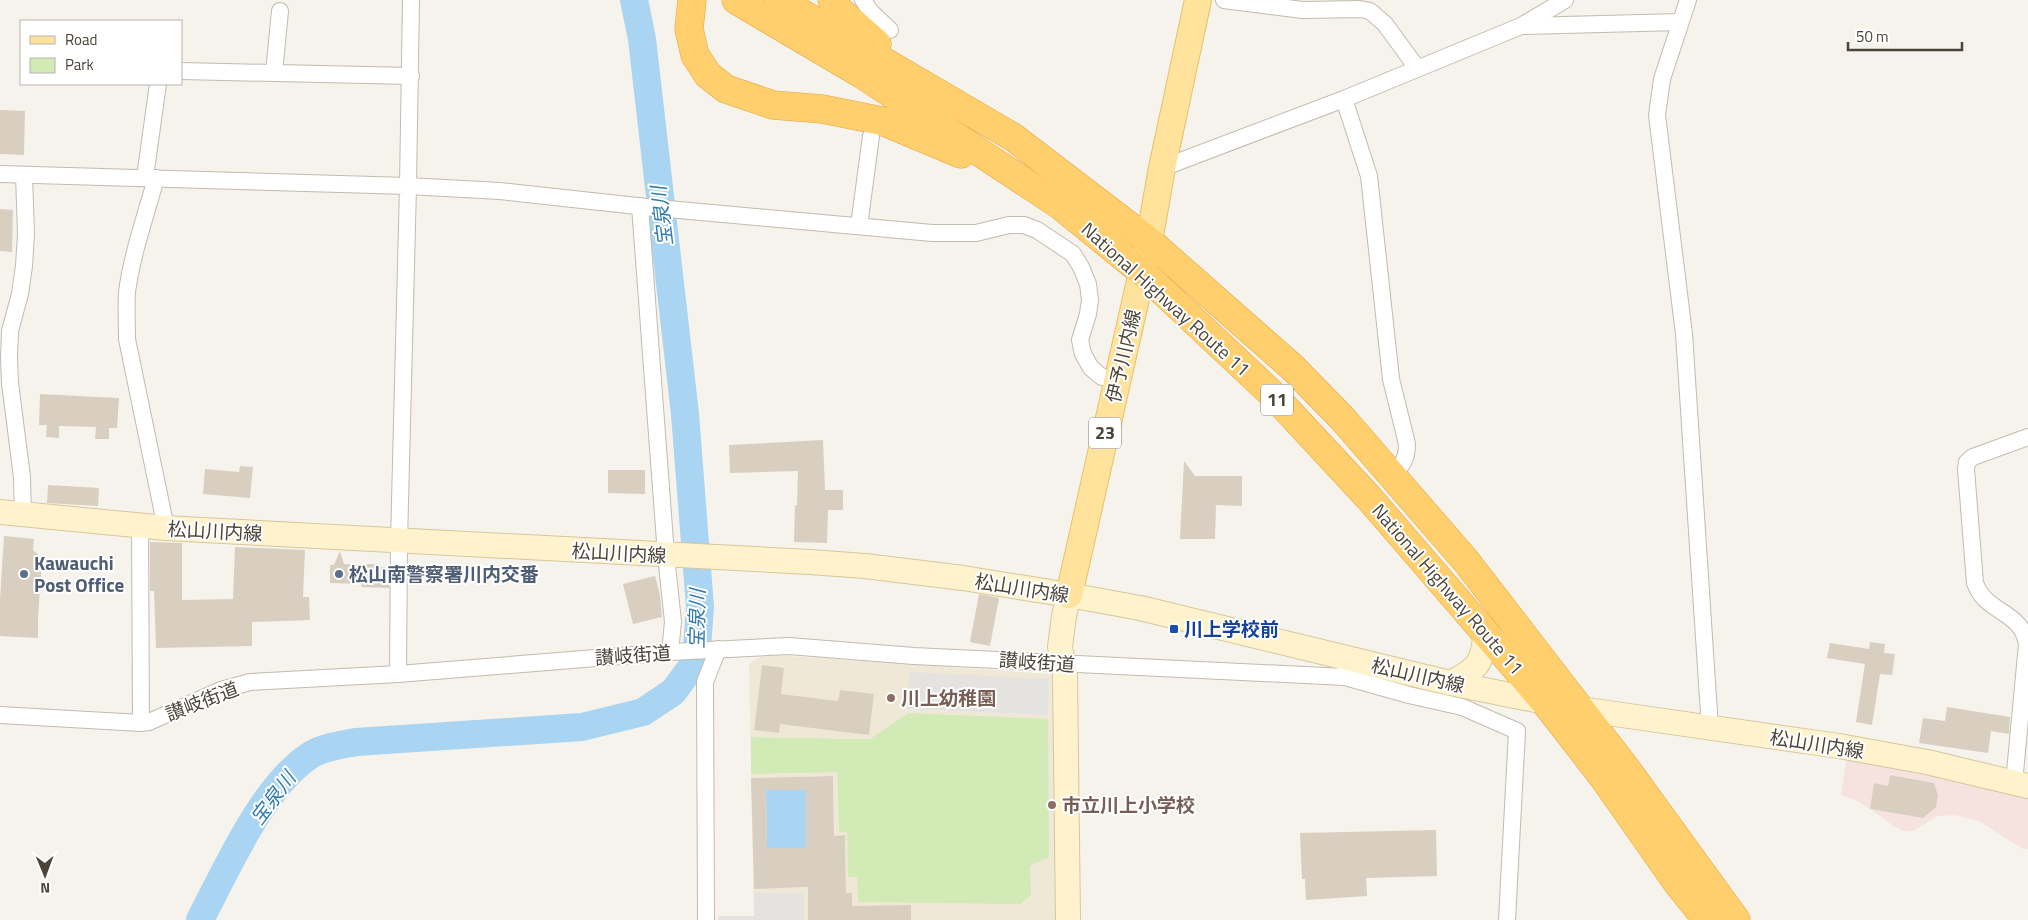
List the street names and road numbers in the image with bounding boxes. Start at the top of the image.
street label: National Highway Route 11 [1075,215,1257,383]
street label: 伊予川内線 [1098,306,1147,405]
road number: 11 [1261,384,1293,416]
road number: 23 [1089,418,1121,448]
street label: National Highway Route 11 [1366,497,1531,681]
street label: 松山川内線 [167,514,263,547]
street label: 松山川内線 [571,536,667,569]
street label: 松山川内線 [973,566,1071,609]
street label: 讃岐街道 [594,637,672,672]
street label: 讃岐街道 [998,644,1076,679]
street label: 松山川内線 [1369,650,1468,699]
street label: 讃岐街道 [161,673,243,728]
street label: 松山川内線 [1768,722,1866,765]

